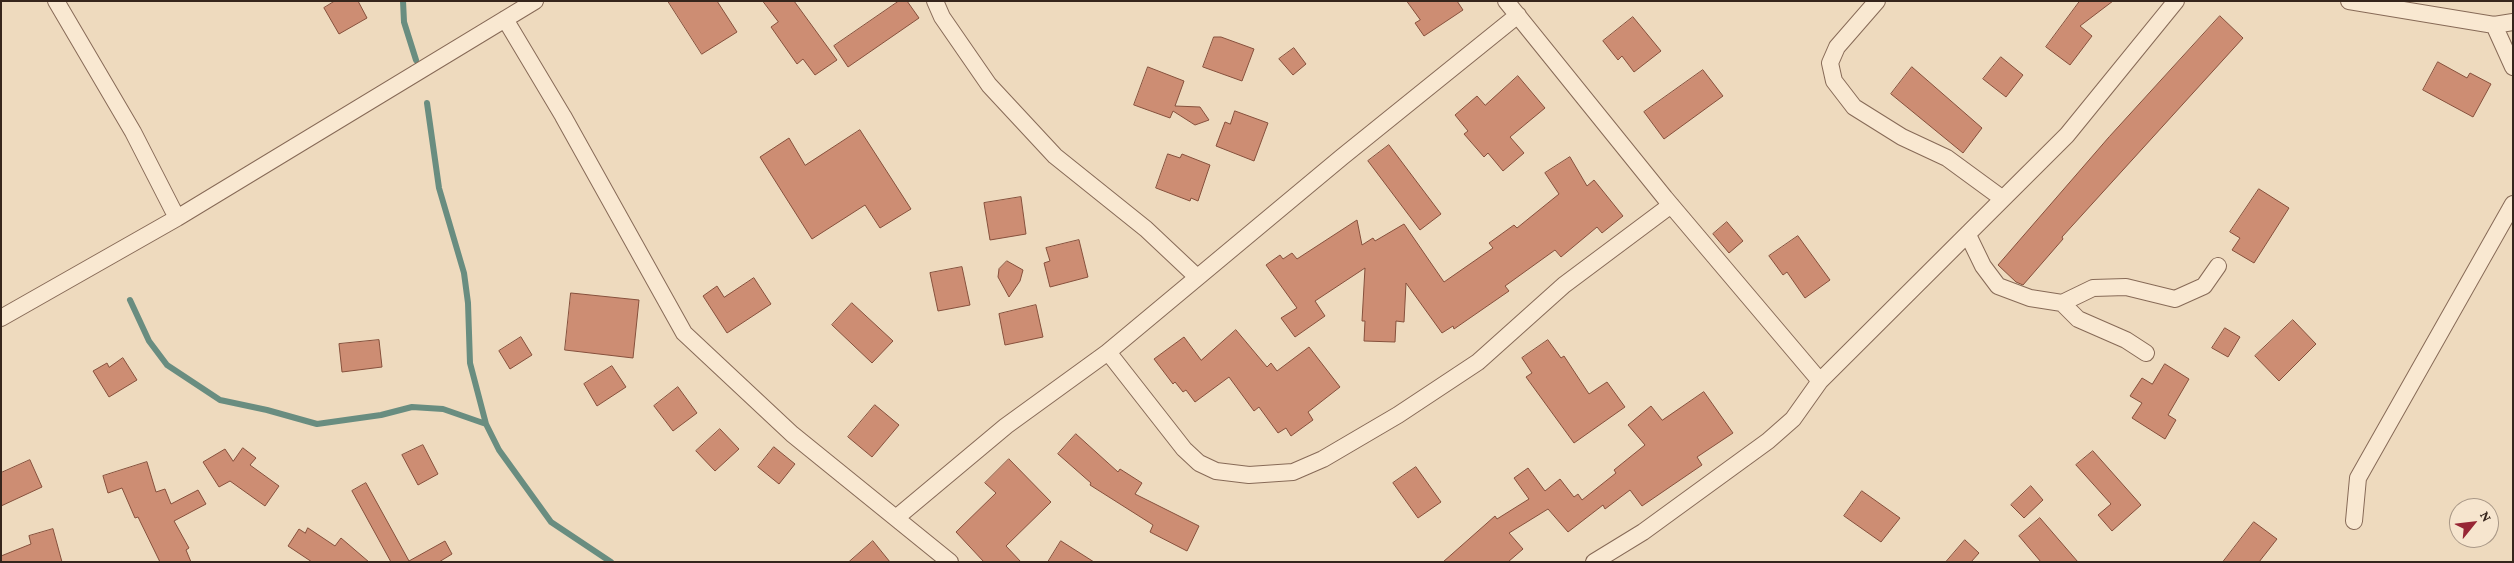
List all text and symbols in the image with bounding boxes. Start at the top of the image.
north arrow [2449,498,2499,548]
text: N [2477,508,2496,524]

